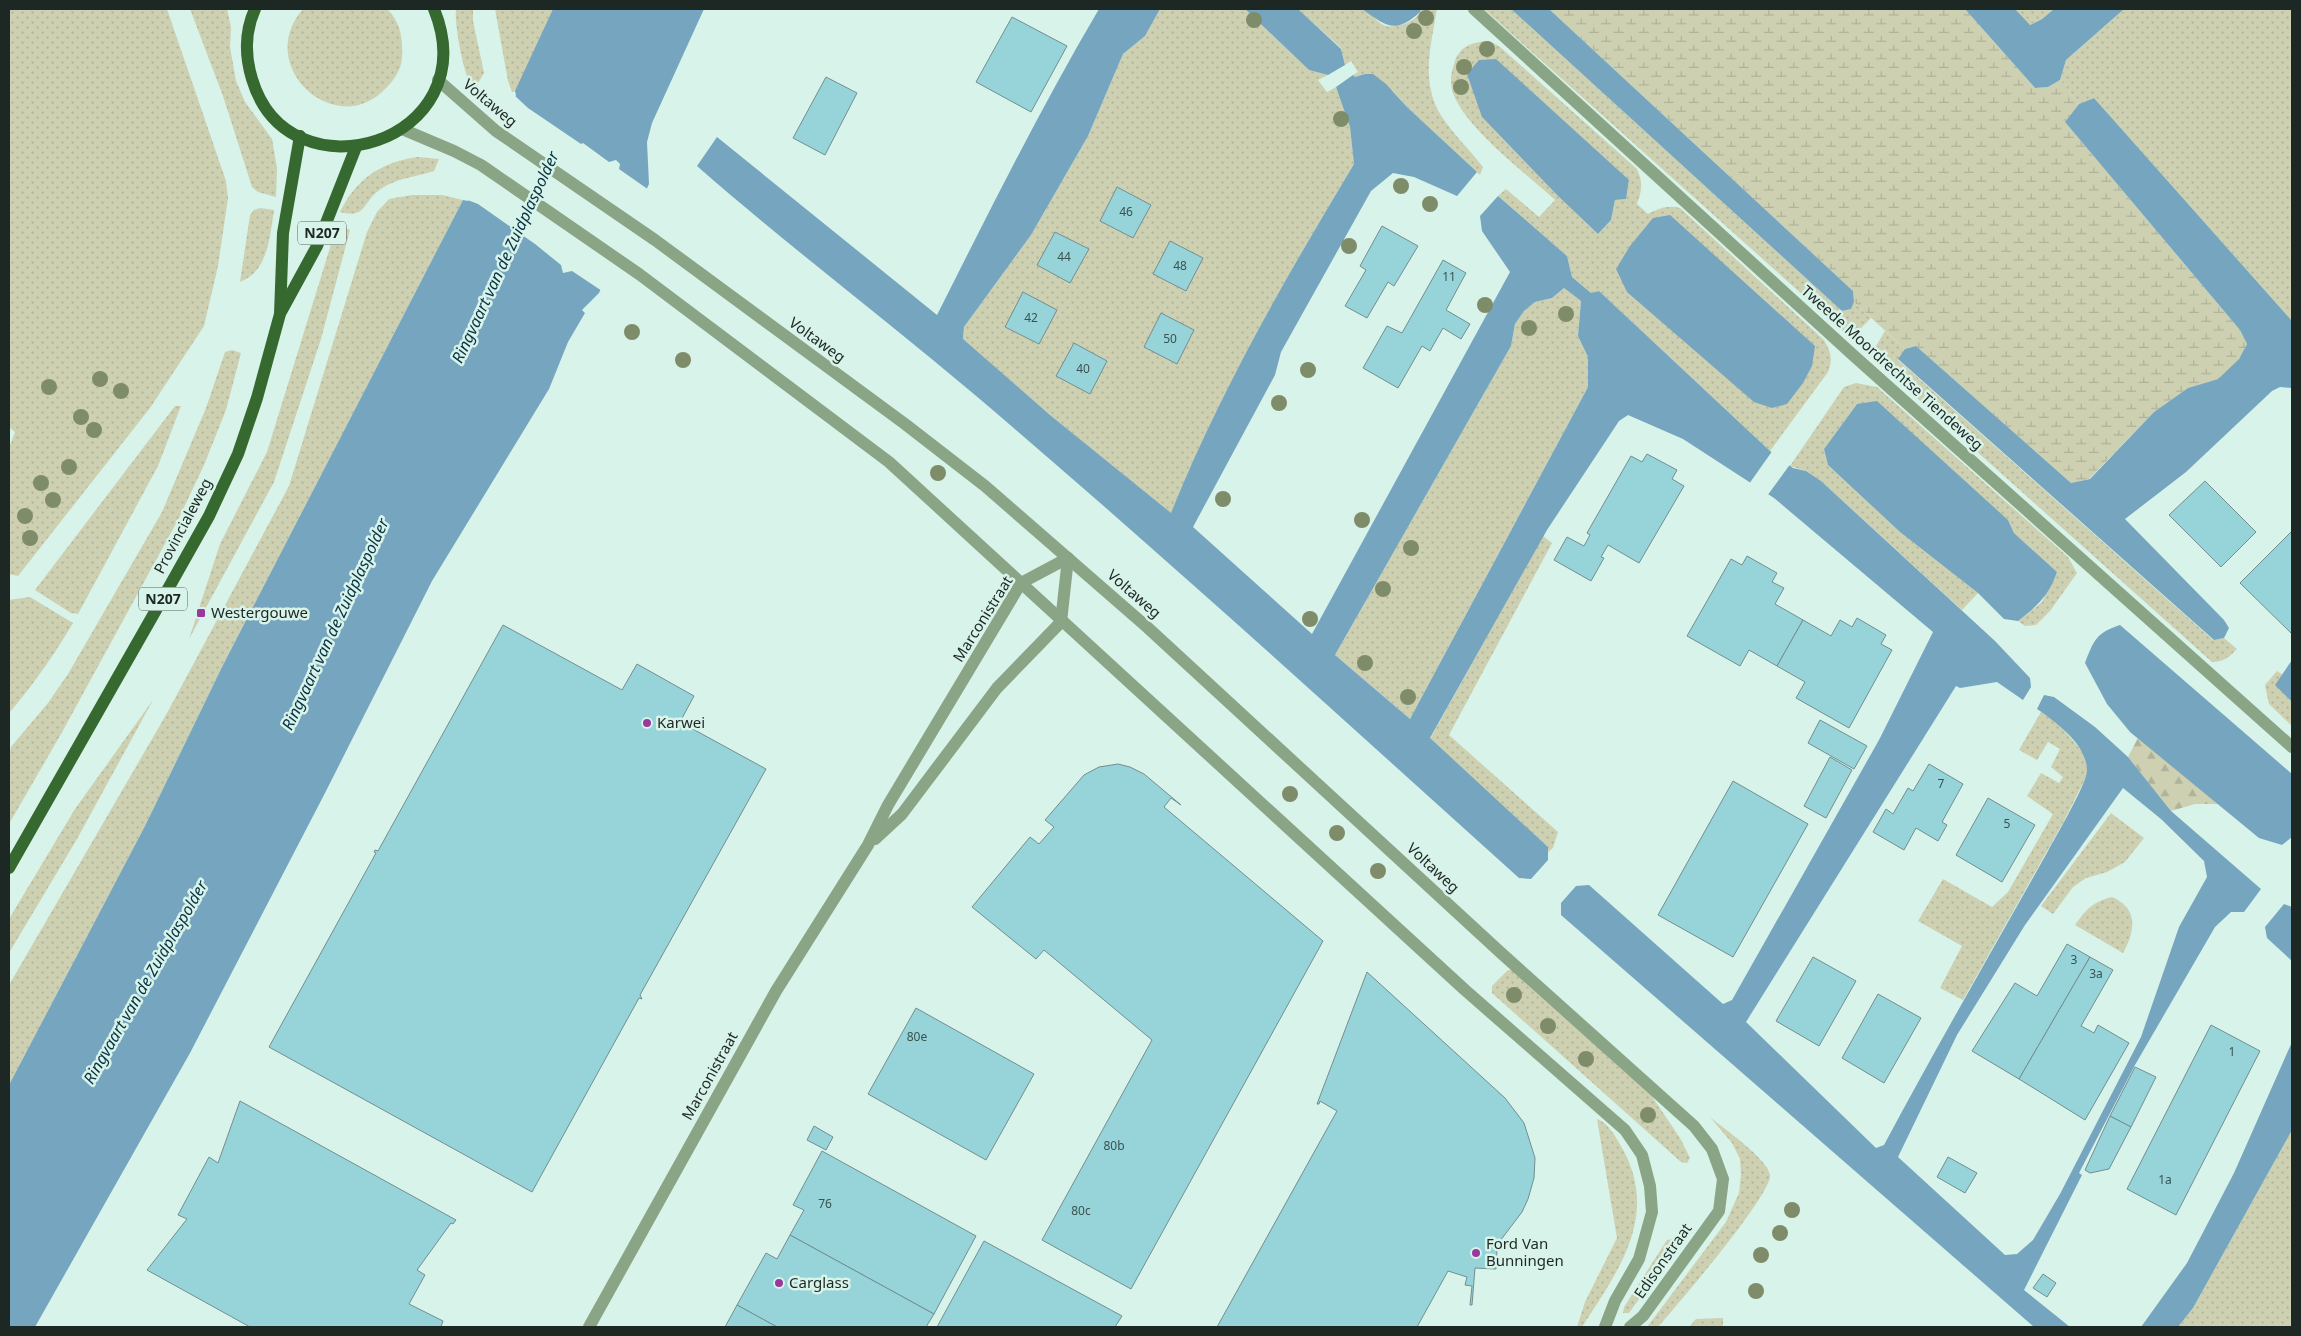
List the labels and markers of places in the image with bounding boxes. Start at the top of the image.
place label: Westergouwe [211,602,308,622]
marker: Westergouwe [195,607,207,619]
place label: Karwei [657,712,705,732]
marker: Karwei [641,717,653,729]
place label: Ford Van Bunningen [1486,1233,1564,1270]
marker: Ford Van Bunningen [1470,1247,1482,1259]
place label: Carglass [789,1272,849,1292]
marker: Carglass [773,1277,785,1289]

